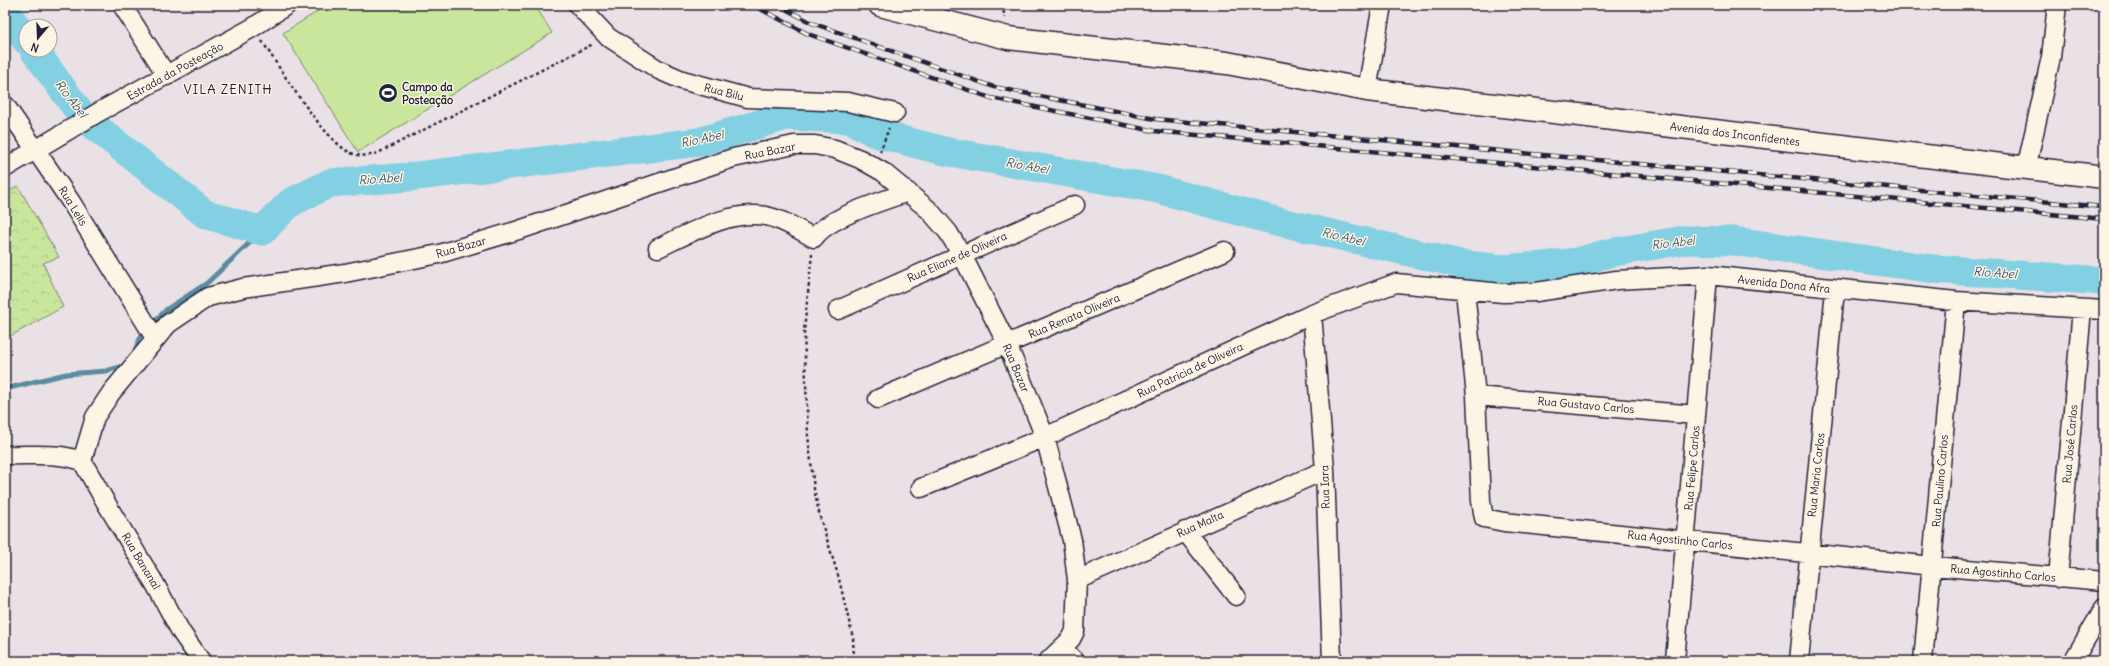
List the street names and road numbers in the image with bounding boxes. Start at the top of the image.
street label: Estrada da Posteação [124,39,226,103]
street label: Rua Bilu [703,80,746,104]
street label: Avenida dos Inconfidentes [1669,119,1801,149]
street label: Rua Bazar [743,139,797,163]
street label: Rua Lelis [55,184,91,228]
street label: Rua Eliane de Oliveira [905,229,1009,285]
street label: Rua Bazar [434,233,488,261]
street label: Avenida Dona Afra [1737,272,1831,296]
street label: Rua Renata Oliveira [1026,290,1122,342]
street label: Rua Patricia de Oliveira [1135,339,1245,401]
street label: Rua Bazar [999,341,1033,395]
street label: Rua Gustavo Carlos [1537,394,1635,416]
street label: Rua José Carlos [2060,404,2080,484]
street label: Rua Felipe Carlos [1681,425,1703,511]
street label: Rua Maria Carlos [1805,432,1827,518]
street label: Rua Paulino Carlos [1929,434,1951,528]
street label: Rua Iara [1317,465,1333,509]
street label: Rua Malta [1174,507,1226,541]
street label: Rua Agostinho Carlos [1627,528,1733,552]
street label: Rua Bananal [119,530,163,592]
street label: Rua Agostinho Carlos [1950,561,2056,585]

